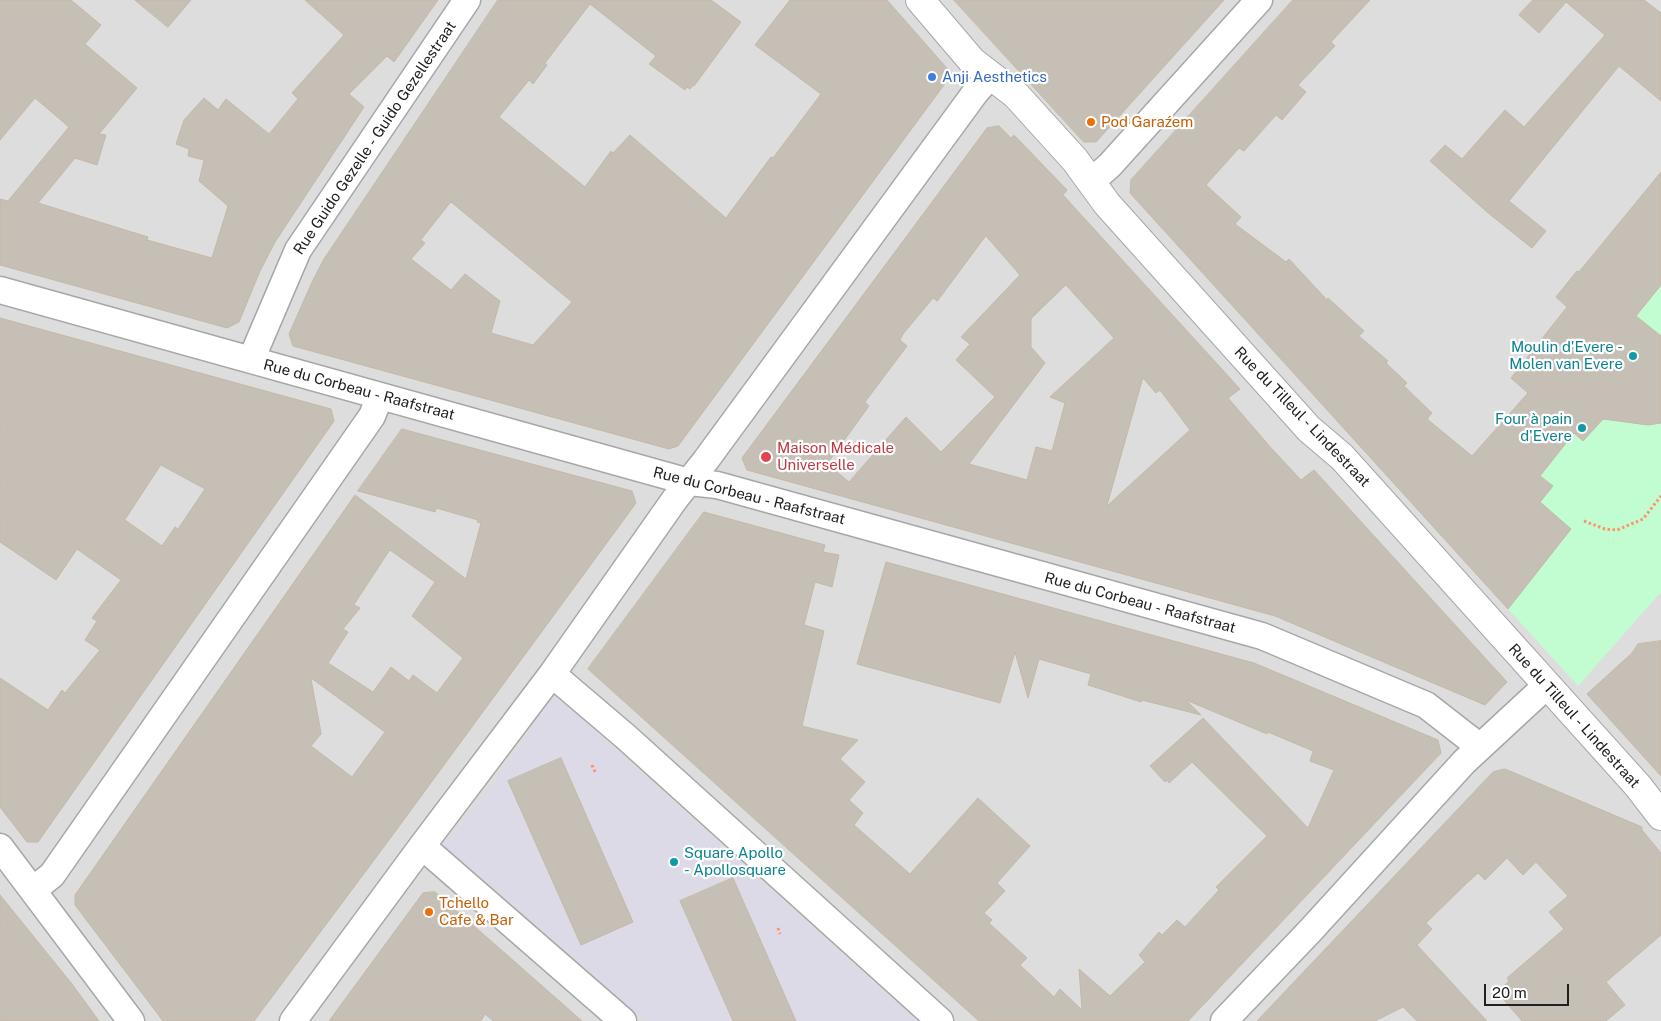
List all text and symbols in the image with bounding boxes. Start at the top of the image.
street label: Rue Guido Gezelle - Guido Gezellestraat [290,18,460,258]
place label: Anji Aesthetics [942,68,1047,86]
marker: Anji Aesthetics [926,71,938,83]
place label: Pod Garaźem [1101,113,1193,131]
marker: Pod Garaźem [1085,116,1097,128]
place label: Moulin d'Evere - Molen van Evere [1509,338,1623,373]
street label: Rue du Tilleul - Lindestraat [1230,343,1374,491]
marker: Moulin d'Evere - Molen van Evere [1627,350,1639,362]
street label: Rue du Corbeau - Raafstraat [261,356,457,424]
place label: Four à pain d'Evere [1495,410,1572,445]
marker: Four à pain d'Evere [1576,422,1588,434]
place label: Maison Médicale Universelle [777,439,894,474]
marker: Maison Médicale Universelle [759,450,773,464]
street label: Rue du Corbeau - Raafstraat [651,463,847,529]
street label: Rue du Corbeau - Raafstraat [1042,569,1238,637]
street label: Rue du Tilleul - Lindestraat [1505,640,1643,792]
place label: Square Apollo - Apollosquare [684,844,786,879]
marker: Square Apollo - Apollosquare [668,856,680,868]
place label: Tchello Cafe & Bar [439,894,514,929]
marker: Tchello Cafe & Bar [423,906,435,918]
scale bar [1486,974,1571,1006]
text: 20 m [1492,984,1527,1001]

